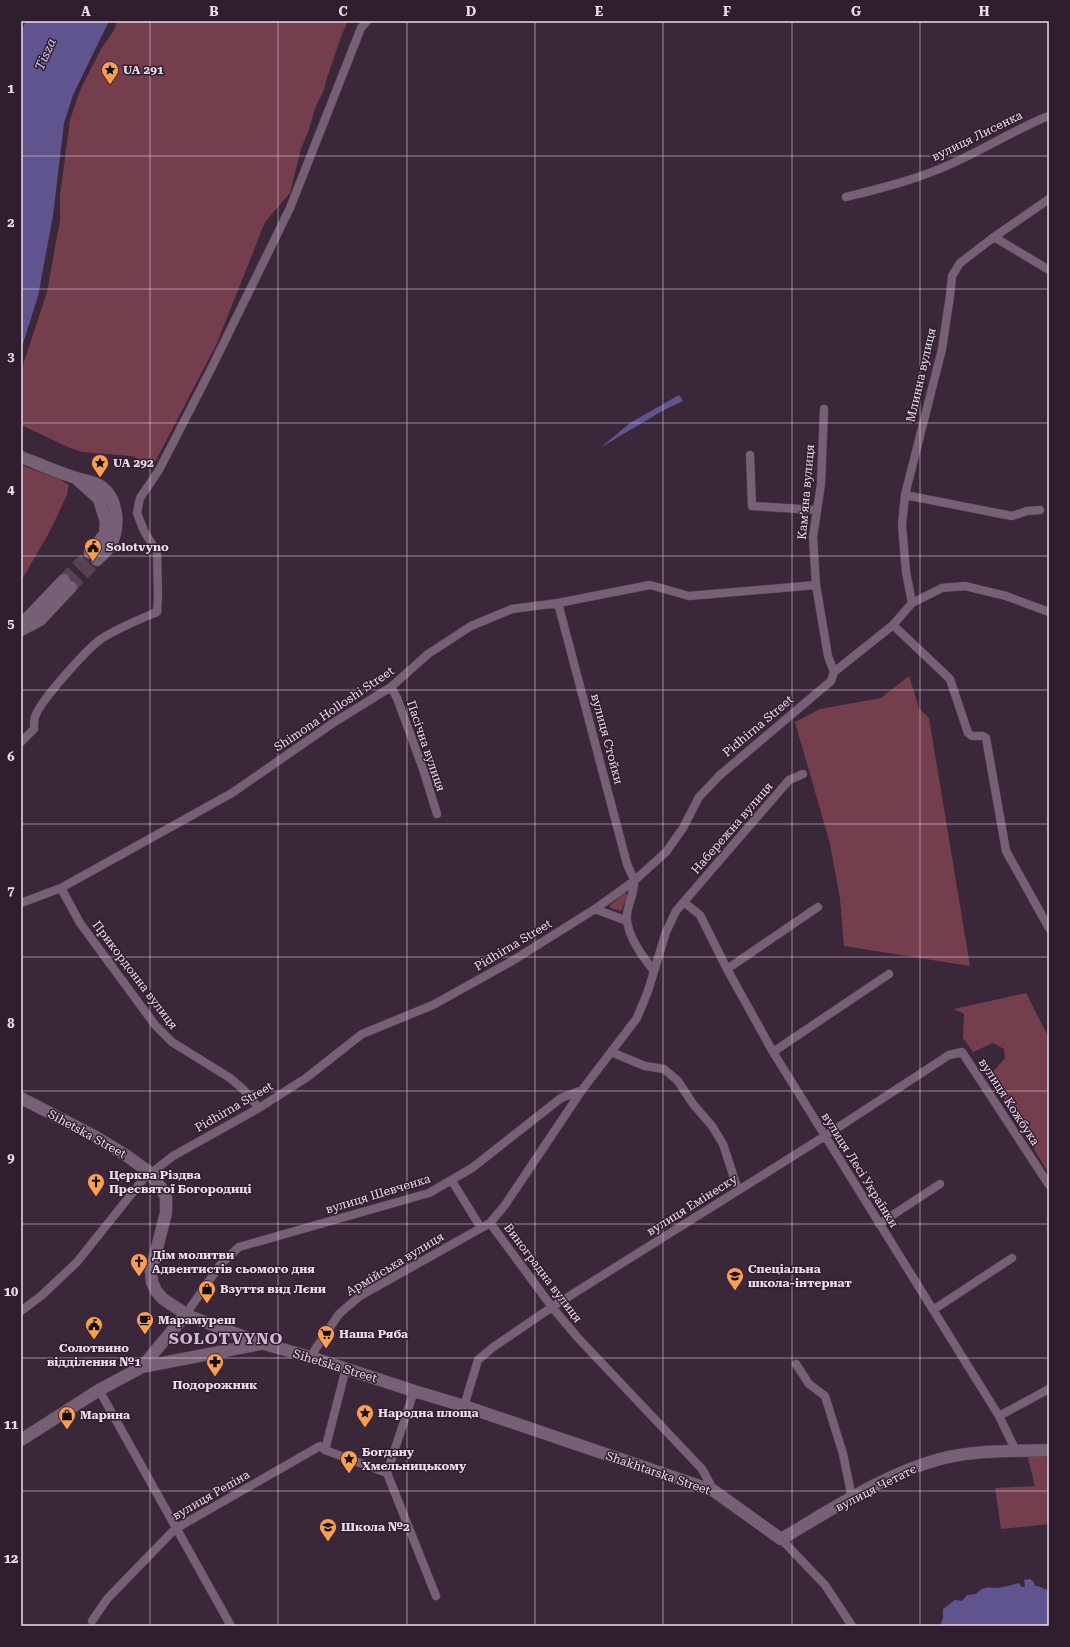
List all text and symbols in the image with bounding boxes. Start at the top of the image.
text: A [81,4,91,19]
text: B [209,4,219,19]
text: C [338,4,348,19]
text: D [466,4,476,19]
text: E [595,4,603,19]
text: F [723,4,731,19]
text: G [851,4,861,19]
text: H [979,4,990,19]
water label: Tisza [32,36,59,72]
place icon: UA 291 [100,60,120,85]
place label: UA 291 [123,63,164,77]
text: 1 [7,81,15,96]
street label: вулиця Лисенка [929,108,1025,164]
text: 2 [7,215,15,230]
street label: Млинна вулиця [903,326,939,423]
text: 3 [7,349,15,364]
street label: Камʼяна вулиця [795,444,817,540]
place icon: UA 292 [90,453,110,478]
place label: UA 292 [113,456,154,470]
text: 4 [7,482,15,497]
public building icon: Solotvyno [83,537,103,562]
place label: Solotvyno [106,540,169,554]
text: 5 [7,616,15,631]
street label: Shimona Holloshi Street [271,663,397,754]
street label: вулиця Стойки [588,692,626,786]
street label: Pidhirna Street [720,692,796,759]
street label: Пасічна вулиця [404,699,448,793]
text: 6 [7,749,15,764]
street label: Набережна вулиця [688,779,776,877]
text: 7 [7,883,15,898]
street label: Pidhirna Street [472,916,555,974]
street label: Прикордонна вулиця [90,918,180,1032]
text: 8 [7,1016,15,1031]
street label: вулиця Кожбука [976,1056,1043,1149]
street label: Pidhirna Street [193,1079,276,1135]
street label: Sihetska Street [46,1107,129,1161]
street label: вулиця Лесі Українки [819,1110,901,1230]
text: 9 [7,1150,15,1165]
place label: Церква Різдва Пресвятої Богородиці [109,1168,252,1196]
street label: вулиця Шевченка [324,1171,433,1217]
street label: вулиця Емінеску [644,1171,741,1238]
church icon: Церква Різдва Пресвятої Богородиці [86,1172,106,1197]
street label: Виноградна вулиця [501,1221,585,1325]
street label: Армійська вулиця [344,1229,446,1299]
place label: Дім молитви Адвентистів сьомого дня [152,1248,315,1276]
church icon: Дім молитви Адвентистів сьомого дня [129,1252,149,1277]
place label: Спеціальна школа-інтернат [748,1262,852,1290]
school or university icon: Спеціальна школа-інтернат [725,1266,745,1291]
shop icon: Взуття вид Лєни [197,1279,217,1304]
place label: Взуття вид Лєни [220,1282,326,1296]
text: 10 [4,1284,18,1299]
cafe icon: Марамуреш [135,1310,155,1335]
place label: Марамуреш [158,1313,236,1327]
public building icon: Солотвино відділення №1 [84,1315,104,1340]
supermarket icon: Наша Ряба [316,1324,336,1349]
place label: Наша Ряба [339,1327,408,1341]
district label: SOLOTVYNO [169,1329,283,1348]
place label: Солотвино відділення №1 [47,1341,141,1369]
street label: Sihetska Street [291,1347,379,1386]
pharmacy icon: Подорожник [205,1352,225,1377]
place label: Подорожник [172,1378,258,1392]
place icon: Народна площа [355,1403,375,1428]
shop icon: Марина [57,1405,77,1430]
place label: Народна площа [378,1406,479,1420]
place label: Марина [80,1408,130,1422]
text: 11 [4,1417,18,1432]
place label: Богдану Хмельницькому [362,1445,467,1473]
place icon: Богдану Хмельницькому [339,1449,359,1474]
street label: Shakhtarska Street [604,1449,713,1498]
street label: вулиця Четатє [833,1461,919,1514]
street label: вулиця Репіна [170,1467,252,1523]
school or university icon: Школа №2 [318,1517,338,1542]
place label: Школа №2 [341,1520,410,1534]
text: 12 [4,1551,18,1566]

